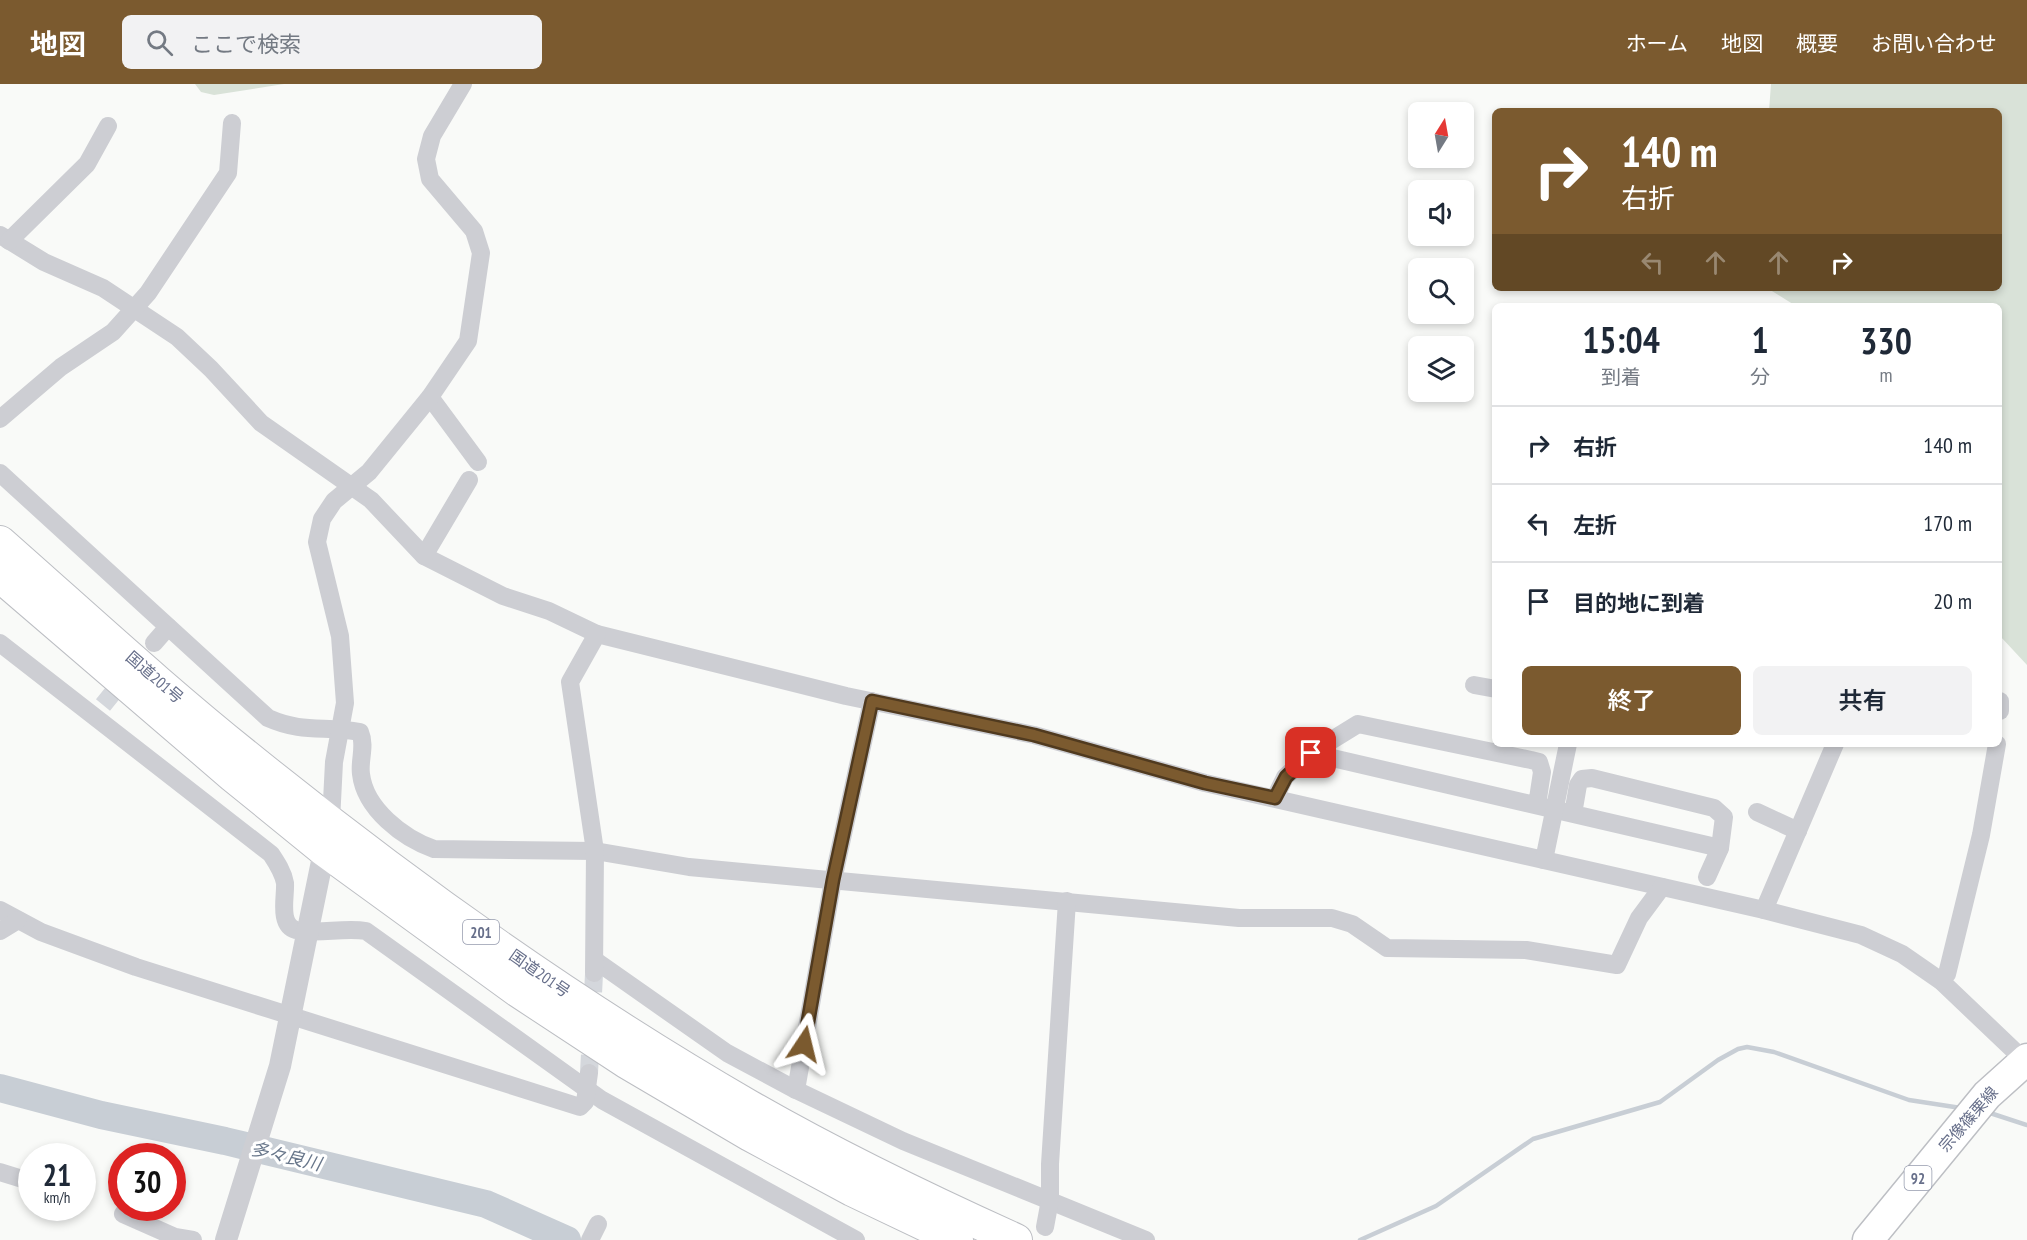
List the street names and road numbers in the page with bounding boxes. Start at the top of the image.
street label: 国道201号 [122,647,188,707]
road number: 201 [463,920,499,944]
street label: 国道201号 [506,945,574,1001]
street label: 宗像篠栗線 [1934,1082,2002,1156]
road number: 92 [1904,1166,1932,1190]

